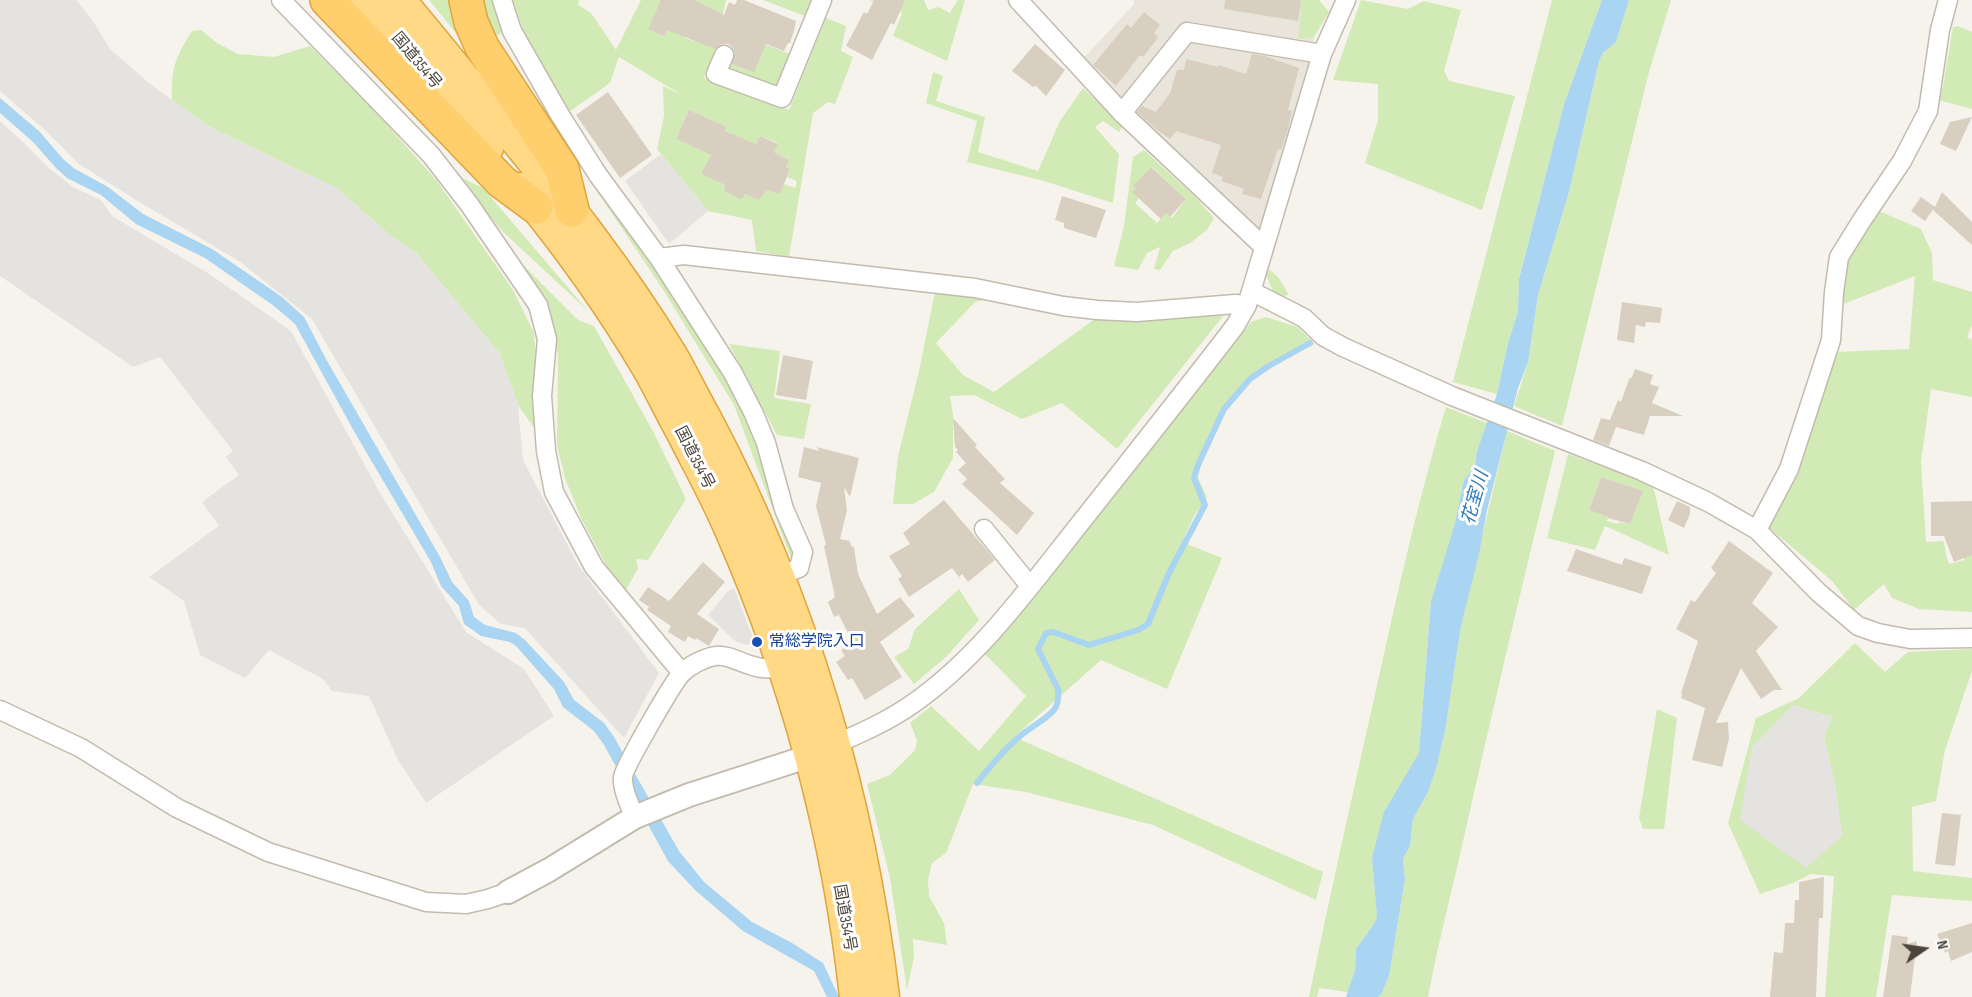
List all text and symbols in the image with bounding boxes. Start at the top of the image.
street label: 国道354号 [387,29,445,93]
street label: 国道354号 [670,423,718,493]
water label: 花室川 [1458,469,1494,527]
place label: 常総学院入口 [769,632,865,652]
marker: 常総学院入口 [750,635,764,649]
street label: 国道354号 [829,883,859,953]
north arrow [1894,919,1954,979]
text: N [1932,939,1952,951]

